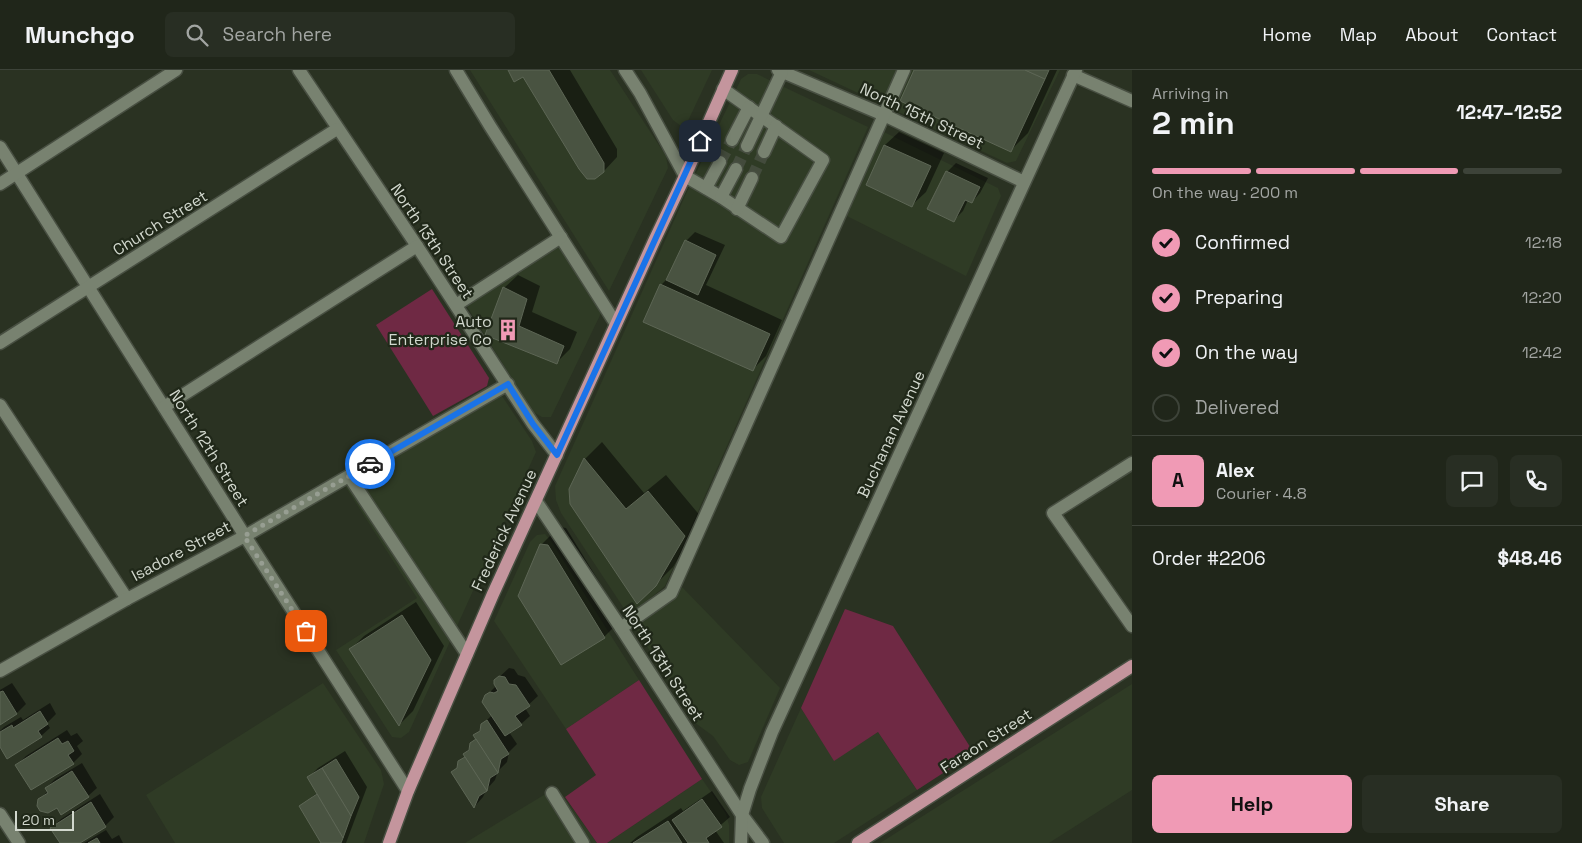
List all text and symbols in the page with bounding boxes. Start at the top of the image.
search box [165,12,515,57]
text: Munchgo [25,19,135,50]
icon: search [183,21,211,49]
text: Search here [223,22,332,47]
text: Home [1263,23,1312,46]
text: Map [1340,23,1377,46]
text: About [1405,23,1459,46]
text: Contact [1487,23,1557,46]
street label: North 15th Street [857,78,987,154]
text: Arriving in [1152,83,1229,104]
text: 12:47–12:52 [1456,100,1562,125]
text: 2 min [1152,103,1235,143]
pin [679,120,721,162]
icon: home [686,127,714,155]
street label: North 13th Street [386,179,478,303]
text: On the way · 200 m [1152,182,1298,203]
street label: Church Street [109,186,211,260]
icon: check [1152,229,1180,257]
text: Confirmed [1195,230,1290,255]
text: 12:18 [1525,232,1562,253]
icon: check [1152,284,1180,312]
text: Preparing [1195,285,1283,310]
text: 12:20 [1522,287,1562,308]
place label: Auto Enterprise Co [388,311,492,350]
building icon: Auto Enterprise Co [495,317,521,343]
icon: check [1152,339,1180,367]
text: On the way [1195,340,1298,365]
text: 12:42 [1522,342,1562,363]
street label: Buchanan Avenue [852,367,930,501]
street label: North 12th Street [164,385,254,511]
text: Delivered [1195,395,1280,420]
courier [345,439,395,489]
icon: car [356,450,384,478]
button: chat [1446,455,1498,507]
button: phone [1510,455,1562,507]
text: Alex [1216,458,1255,483]
street label: Frederick Avenue [467,466,541,594]
text: A [1172,468,1184,493]
text: Courier · 4.8 [1216,483,1307,504]
street label: Isadore Street [128,516,234,586]
text: Order #2206 [1152,546,1266,571]
text: $48.46 [1498,546,1562,571]
street label: North 13th Street [618,601,708,725]
pin [285,610,327,652]
icon: bag [292,617,320,645]
street label: Faraon Street [936,704,1036,778]
button: Help [1152,775,1352,833]
button: Share [1362,775,1562,833]
scale bar [15,808,74,831]
text: 20 m [22,811,55,829]

